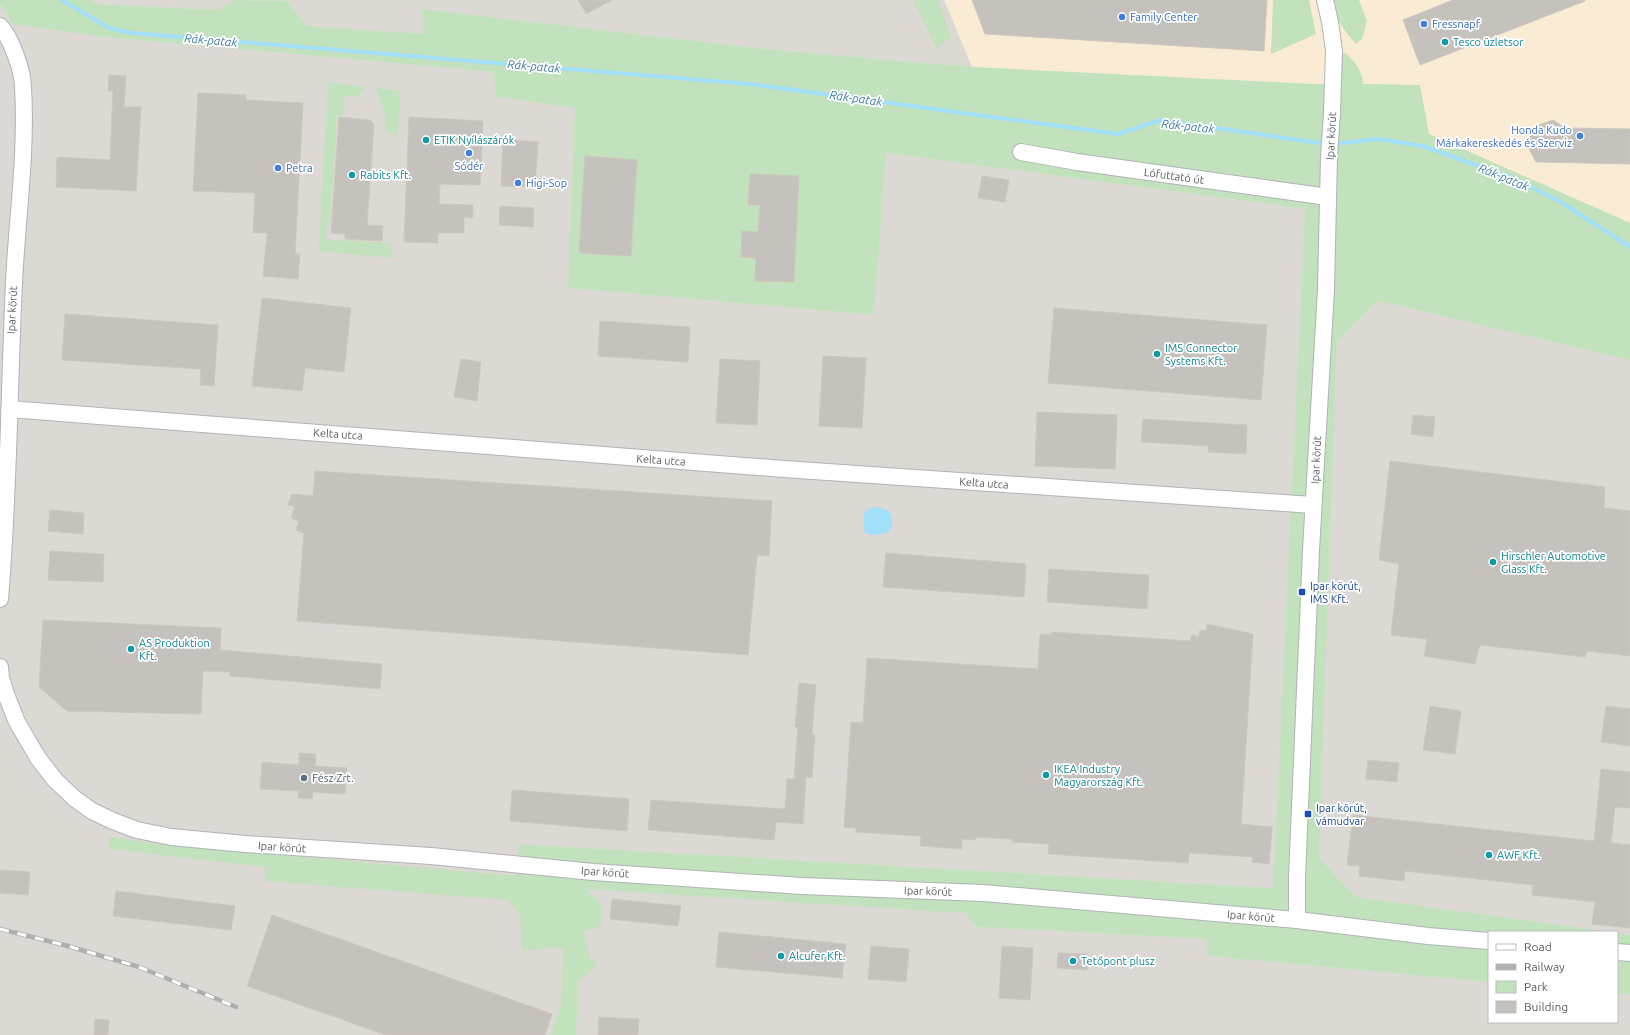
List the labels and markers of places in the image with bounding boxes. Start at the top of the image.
place label: Family Center [1130,11,1198,23]
marker: Family Center [1117,12,1127,22]
place label: Fressnapf [1432,18,1481,30]
marker: Fressnapf [1419,19,1429,29]
place label: Tesco üzletsor [1453,36,1524,48]
marker: Tesco üzletsor [1440,37,1450,47]
place label: Honda Kudo Márkakereskedés és Szerviz [1436,124,1572,149]
marker: Honda Kudo Márkakereskedés és Szerviz [1575,131,1585,141]
place label: ETIK Nyílászárók [434,134,515,146]
marker: ETIK Nyílászárók [421,135,431,145]
marker: Sódér [464,148,474,158]
place label: Sódér [455,160,484,172]
place label: Petra [286,162,313,174]
marker: Petra [273,163,283,173]
place label: Rabits Kft. [360,169,411,181]
marker: Rabits Kft. [347,170,357,180]
place label: Higi-Sop [526,177,567,189]
marker: Higi-Sop [513,178,523,188]
place label: IMS Connector Systems Kft. [1165,342,1238,367]
marker: IMS Connector Systems Kft. [1152,349,1162,359]
place label: Hirschler Automotive Glass Kft. [1501,550,1606,575]
marker: Hirschler Automotive Glass Kft. [1488,557,1498,567]
place label: Ipar körút, IMS Kft. [1310,580,1361,605]
marker: Ipar körút, IMS Kft. [1297,587,1307,597]
place label: AS Produktion Kft. [139,637,210,662]
marker: AS Produktion Kft. [126,644,136,654]
place label: IKEA Industry Magyarország Kft. [1054,763,1144,788]
marker: IKEA Industry Magyarország Kft. [1041,770,1051,780]
place label: Fész Zrt. [312,772,354,784]
marker: Fész Zrt. [299,773,309,783]
place label: Ipar körút, vámudvar [1316,802,1367,827]
marker: Ipar körút, vámudvar [1303,809,1313,819]
place label: AWF Kft. [1497,849,1541,861]
marker: AWF Kft. [1484,850,1494,860]
place label: Alcufer Kft. [789,950,845,962]
marker: Alcufer Kft. [776,951,786,961]
place label: Tetőpont plusz [1081,955,1155,967]
marker: Tetőpont plusz [1068,956,1078,966]

